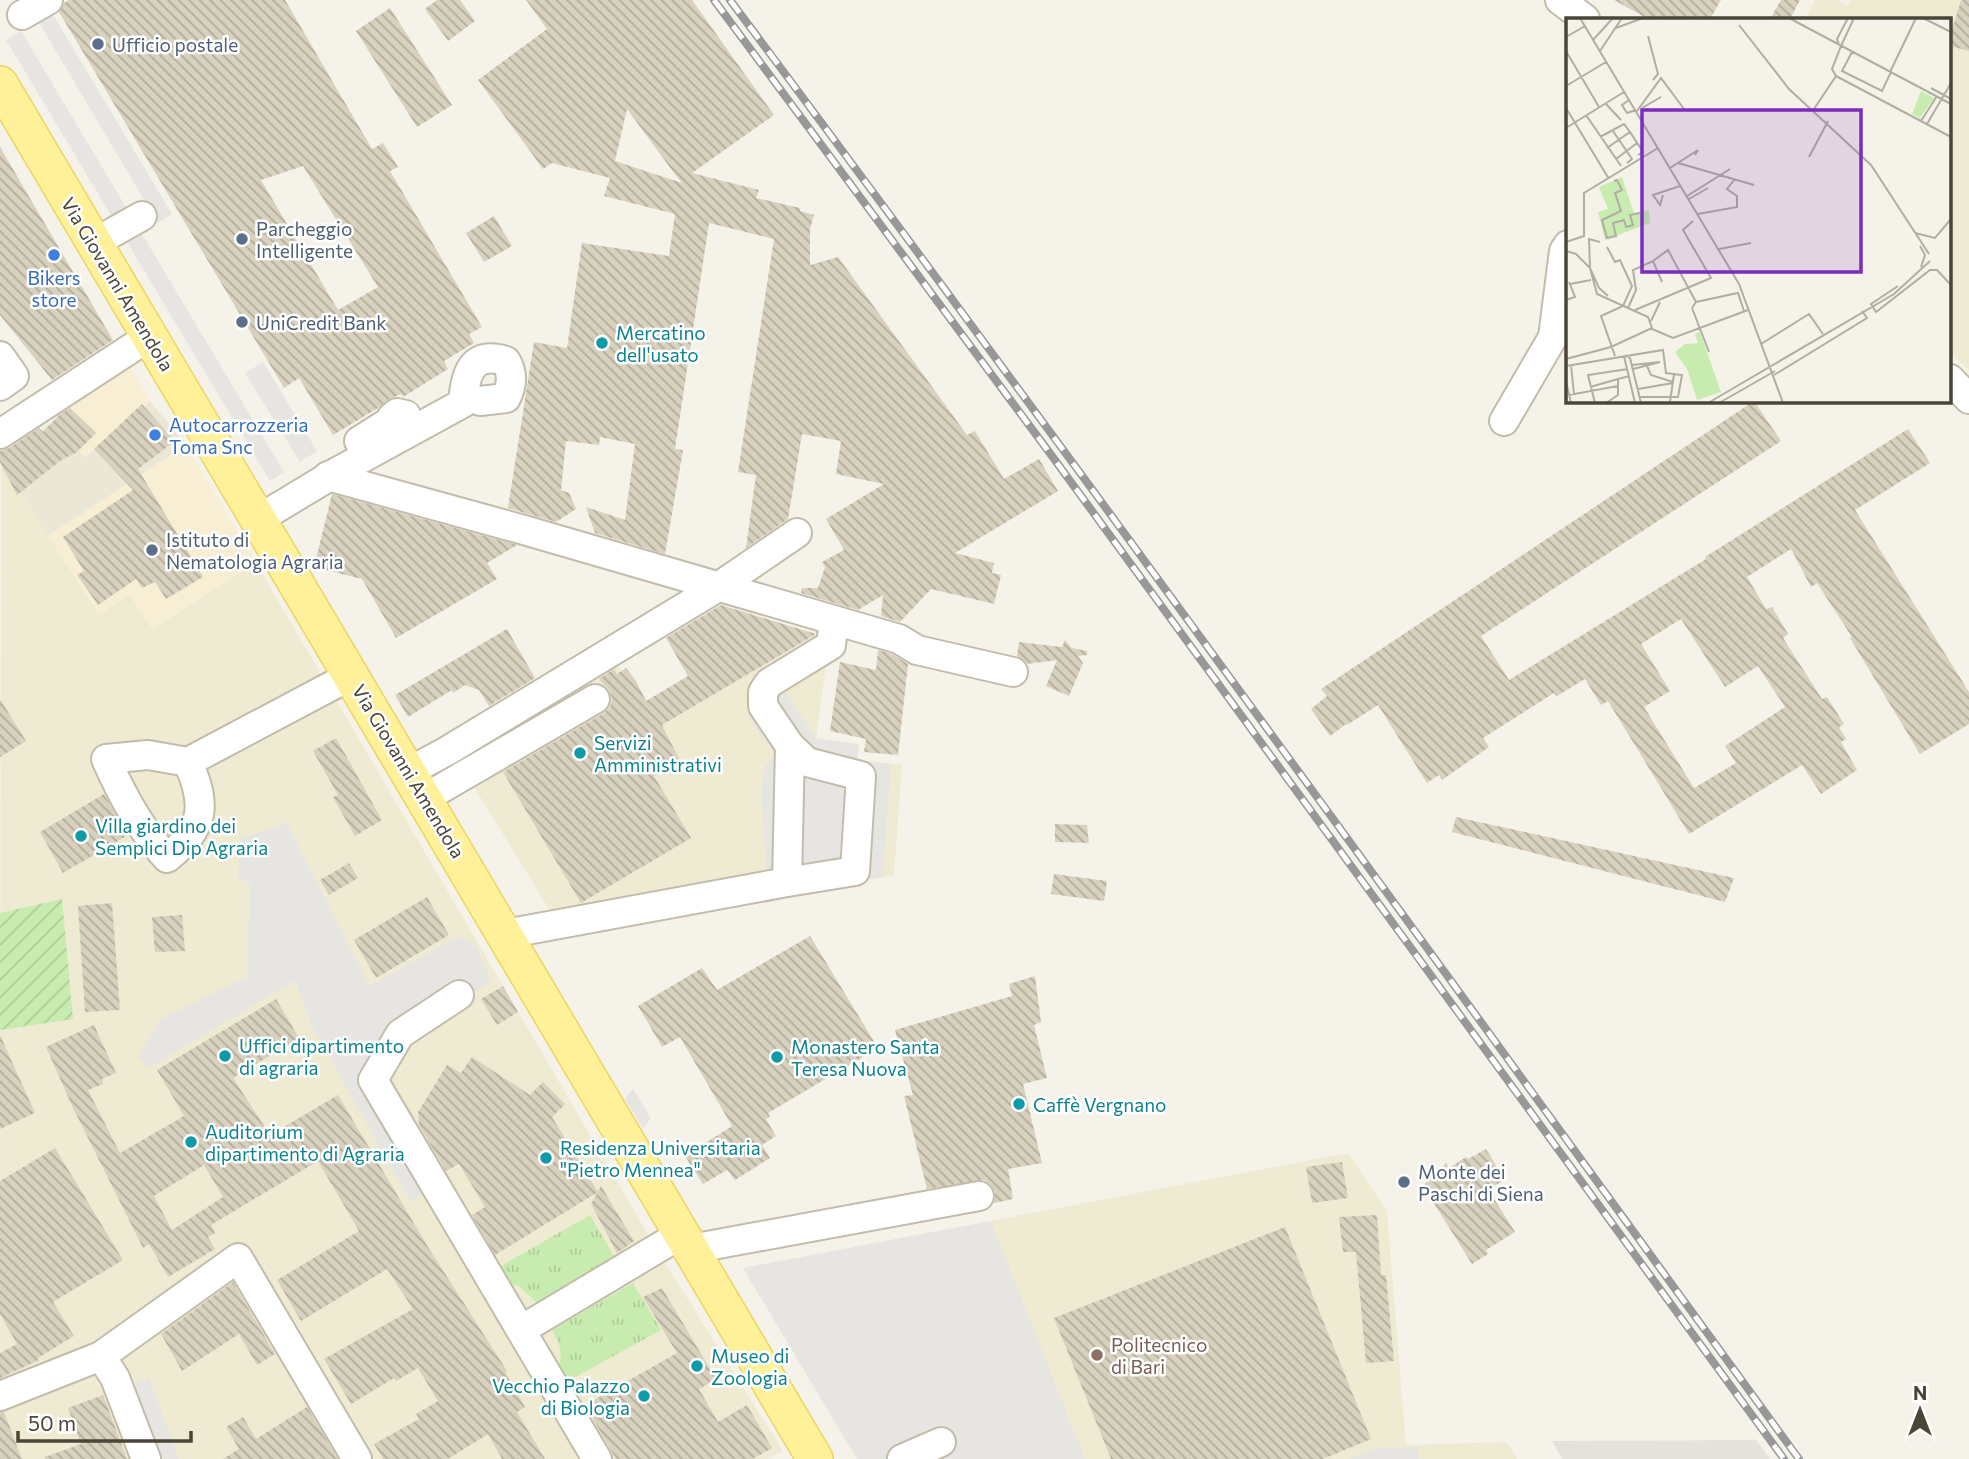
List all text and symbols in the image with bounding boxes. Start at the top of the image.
inset map [1566,18,1952,402]
place label: Ufficio postale [112,33,238,56]
marker: Ufficio postale [90,36,106,52]
street label: Via Giovanni Amendola [57,193,179,375]
place label: Parcheggio Intelligente [256,217,353,262]
marker: Parcheggio Intelligente [234,231,250,247]
marker: Bikers store [46,247,62,263]
place label: Bikers store [28,266,80,311]
place label: UniCredit Bank [256,311,387,334]
marker: UniCredit Bank [234,314,250,330]
place label: Mercatino dell'usato [616,321,706,366]
marker: Mercatino dell'usato [594,335,610,351]
place label: Autocarrozzeria Toma Snc [169,413,308,458]
marker: Autocarrozzeria Toma Snc [147,427,163,443]
place label: Istituto di Nematologia Agraria [166,528,344,573]
marker: Istituto di Nematologia Agraria [144,542,160,558]
street label: Via Giovanni Amendola [348,680,470,862]
place label: Servizi Amministrativi [594,731,722,776]
marker: Servizi Amministrativi [572,745,588,761]
place label: Villa giardino dei Semplici Dip Agraria [95,814,268,859]
marker: Villa giardino dei Semplici Dip Agraria [73,828,89,844]
place label: Uffici dipartimento di agraria [239,1034,404,1079]
place label: Monastero Santa Teresa Nuova [791,1035,940,1080]
marker: Uffici dipartimento di agraria [217,1048,233,1064]
marker: Monastero Santa Teresa Nuova [769,1049,785,1065]
place label: Caffè Vergnano [1033,1093,1166,1116]
marker: Caffè Vergnano [1011,1096,1027,1112]
place label: Auditorium dipartimento di Agraria [205,1120,405,1165]
marker: Auditorium dipartimento di Agraria [183,1134,199,1150]
place label: Residenza Universitaria "Pietro Mennea" [560,1136,761,1181]
marker: Residenza Universitaria "Pietro Mennea" [538,1150,554,1166]
place label: Monte dei Paschi di Siena [1418,1160,1544,1205]
marker: Monte dei Paschi di Siena [1396,1174,1412,1190]
place label: Politecnico di Bari [1111,1333,1207,1378]
place label: Museo di Zoologia [711,1344,789,1389]
marker: Politecnico di Bari [1089,1347,1105,1363]
marker: Museo di Zoologia [689,1358,705,1374]
place label: Vecchio Palazzo di Biologia [492,1374,630,1419]
north arrow [1885,1375,1955,1445]
text: N [1913,1381,1927,1404]
marker: Vecchio Palazzo di Biologia [636,1388,652,1404]
scale bar [18,1400,191,1444]
text: 50 m [28,1410,76,1435]

